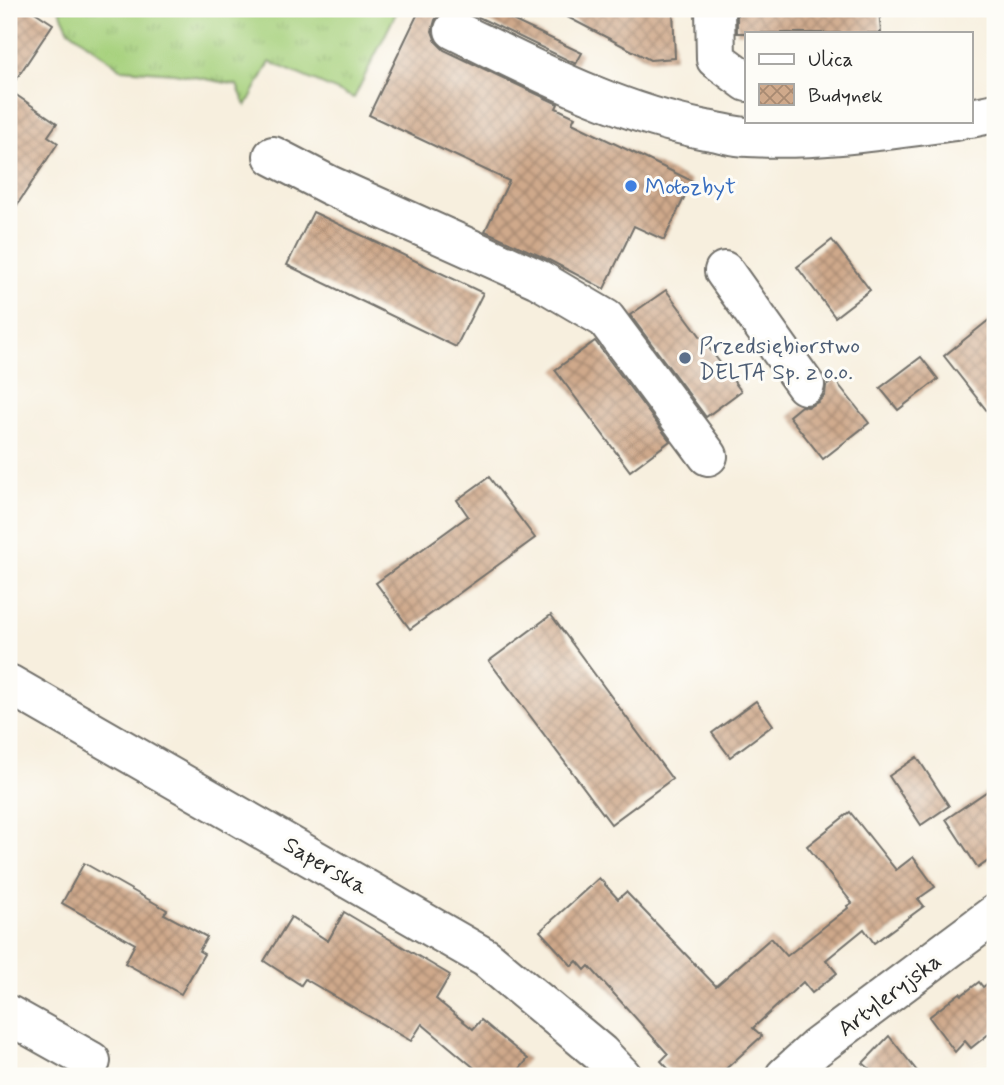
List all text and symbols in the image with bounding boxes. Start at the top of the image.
legend [745,32,972,122]
text: Ulica [808,46,853,74]
text: Budynek [808,82,883,110]
place label: Motozbyt [645,173,736,203]
marker: Motozbyt [623,178,639,194]
place label: Przedsiębiorstwo DELTA Sp. z o.o. [699,332,860,388]
marker: Przedsiębiorstwo DELTA Sp. z o.o. [677,350,693,366]
street label: Saperska [277,831,373,903]
street label: Artyleryjska [832,947,948,1044]

